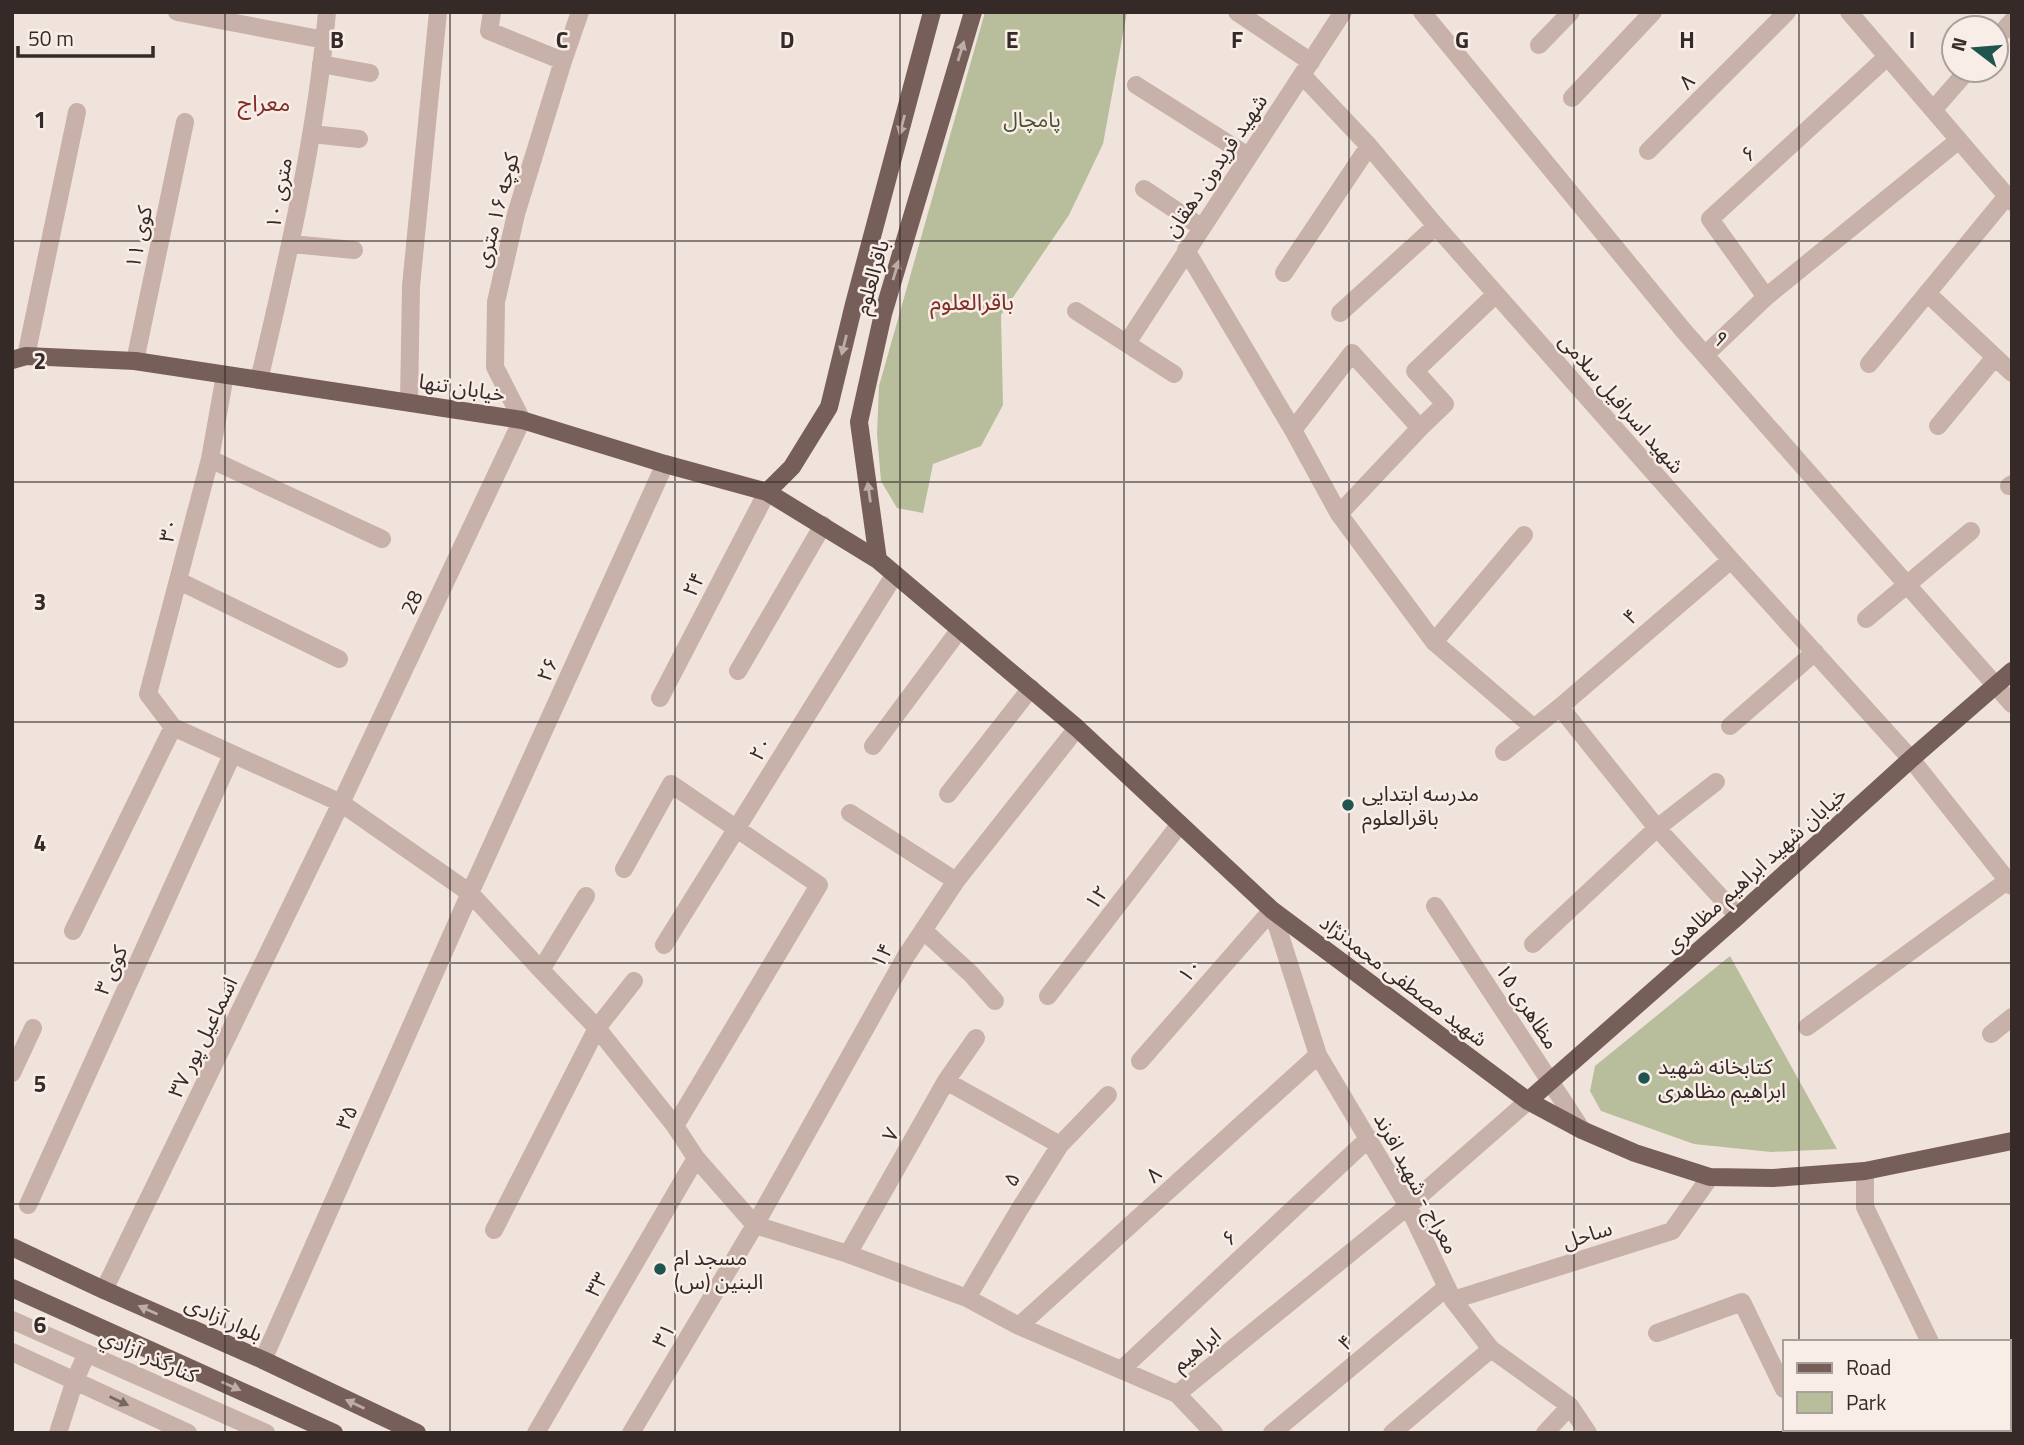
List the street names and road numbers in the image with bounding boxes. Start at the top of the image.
street label: ۸ [1670,65,1702,97]
street label: شهید فریدون دهقان [1155,87,1275,243]
street label: ۶ [1733,137,1763,169]
street label: کوچه ۱۶ متری [465,149,527,271]
street label: ۱۰ متری [256,155,300,231]
street label: کوی ۱۱ [116,202,160,271]
street label: باقرالعلوم [845,236,898,319]
street label: ۹ [1705,323,1737,353]
street label: شهید اسرافیل سلامی [1552,325,1692,481]
street label: خیابان تنها [416,364,508,410]
street label: ۳۰ [150,514,186,546]
street label: ۲۴ [673,566,713,602]
street label: 28 [392,584,431,619]
street label: ۴ [1615,600,1645,632]
street label: ۲۶ [527,652,567,686]
street label: ۲۰ [740,729,780,767]
street label: خیابان شهید ابراهیم مظاهری [1657,778,1853,960]
street label: ۱۲ [1076,878,1116,916]
street label: شهید مصطفی محمدنژاد [1313,906,1495,1054]
street label: ۱۴ [861,937,901,973]
street label: کوی ۳ [85,940,135,1000]
street label: ۱۰ [1169,950,1209,990]
street label: ۱۵ مظاهری [1488,957,1568,1055]
street label: اسماعیل پور ۳۷ [159,971,245,1103]
street label: ۳۵ [326,1100,366,1134]
street label: معراج - شهید افرند [1366,1107,1468,1259]
street label: ۷ [873,1121,907,1147]
street label: ۸ [1138,1158,1168,1190]
street label: ۵ [994,1165,1028,1193]
street label: ساحل [1558,1211,1616,1257]
street label: ۶ [1214,1221,1244,1253]
street label: ۳۳ [576,1266,616,1302]
street label: بلوار آزادی [180,1287,268,1349]
street label: ۳۱ [643,1316,683,1354]
street label: کنارگذر آزادي [95,1319,203,1392]
street label: ابراهیم [1165,1319,1227,1379]
street label: ۴ [1330,1326,1360,1358]

